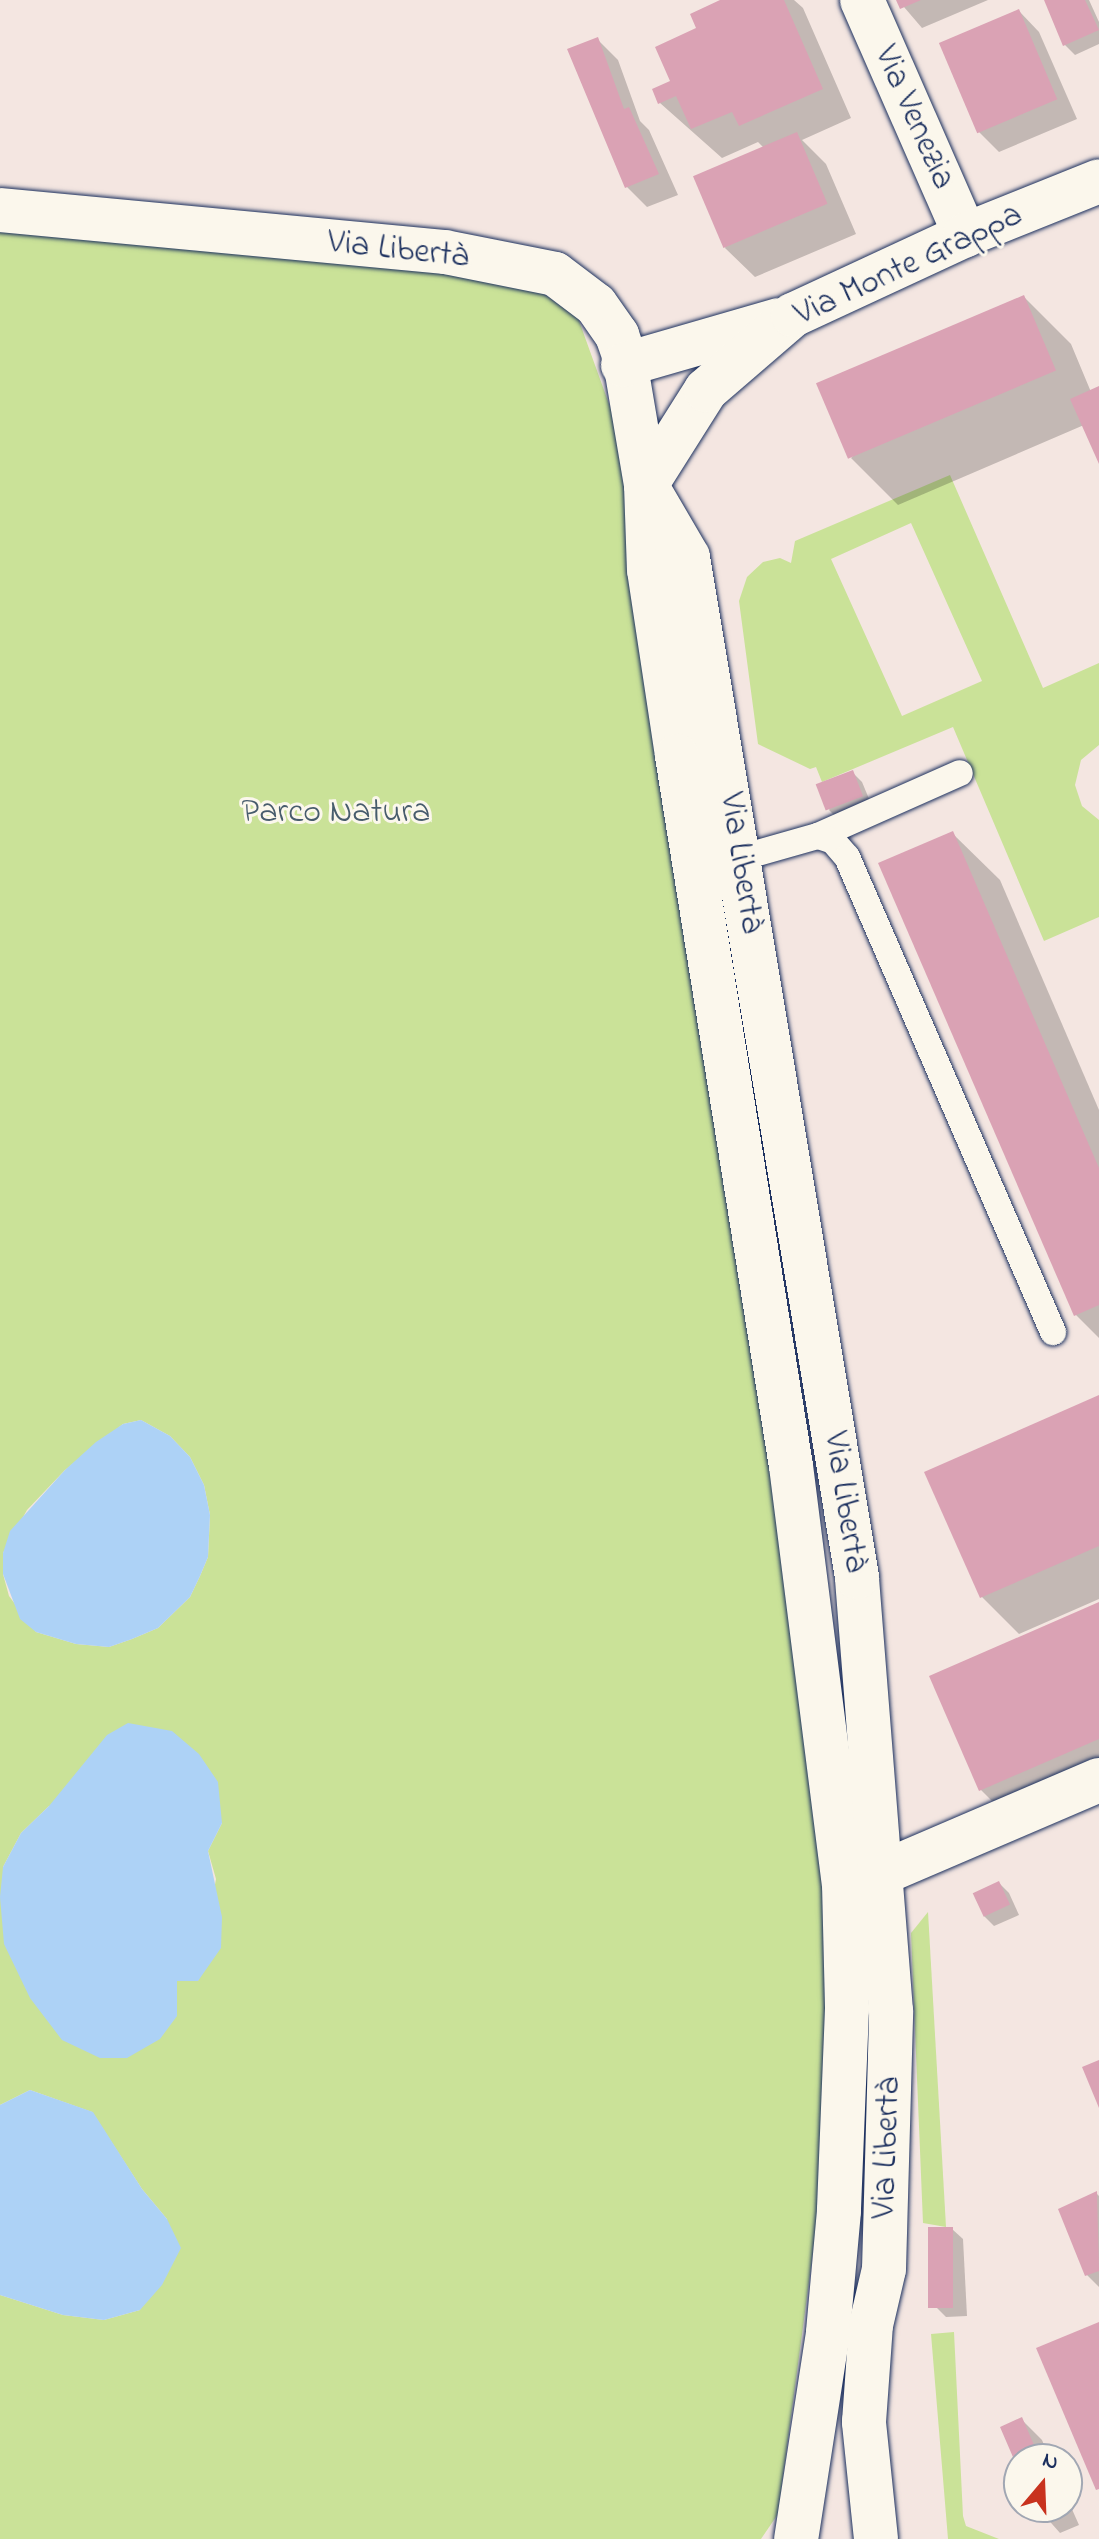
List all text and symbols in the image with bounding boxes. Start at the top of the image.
street label: Via Venezia [863,40,963,196]
street label: Via Monte Grappa [789,195,1029,337]
street label: Via Libertà [325,223,471,279]
street label: Via Libertà [709,790,771,936]
park label: Parco Natura [242,794,430,834]
street label: Via Libertà [813,1429,875,1575]
street label: Via Libertà [865,2076,911,2220]
north arrow [1003,2443,1083,2523]
text: N [1038,2445,1062,2480]

